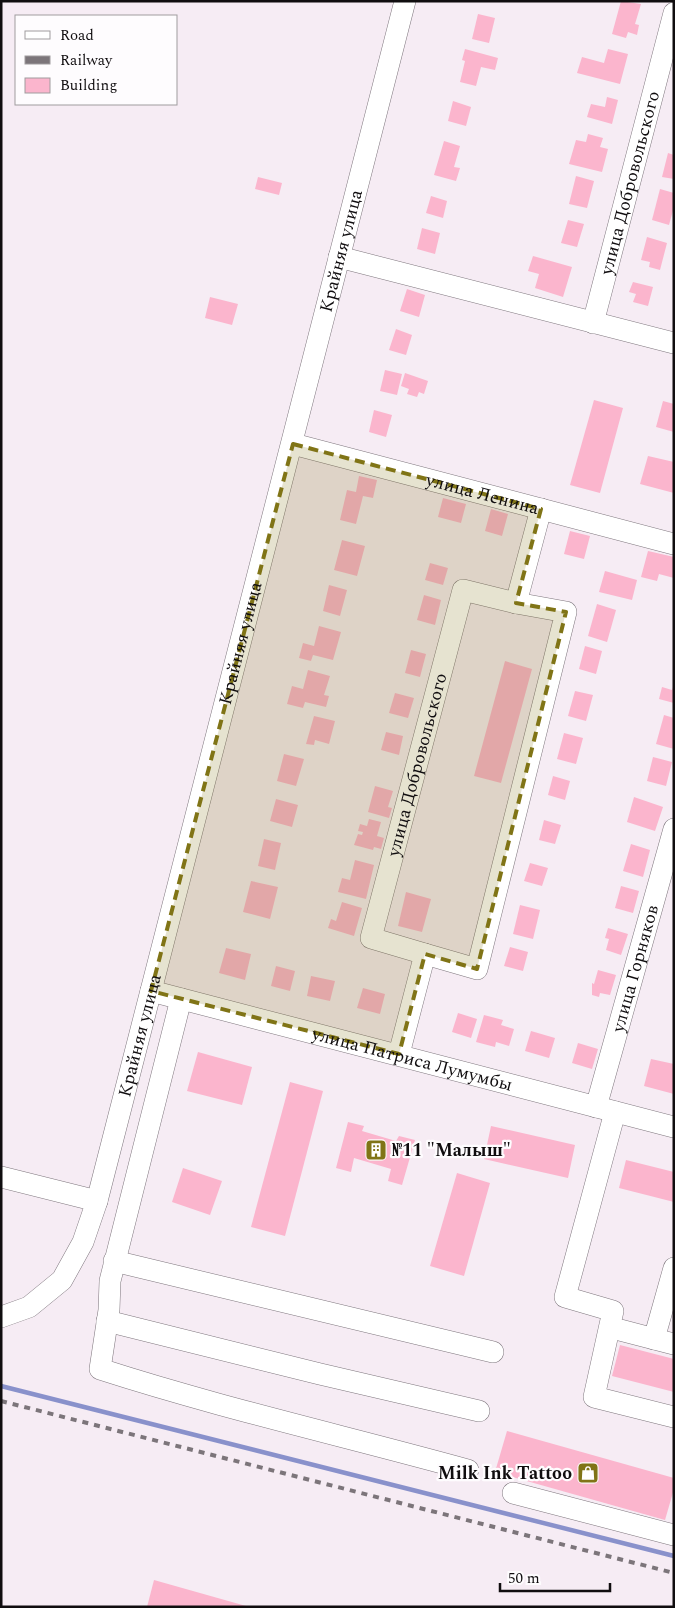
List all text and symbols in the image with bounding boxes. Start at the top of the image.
legend [15,15,178,105]
text: Road [60,24,94,47]
text: Railway [60,49,113,72]
text: Building [60,74,117,97]
street label: улица Добровольского [593,88,667,279]
street label: Крайняя улица [313,187,370,315]
street label: улица Ленина [422,466,542,522]
street label: Крайняя улица [212,579,269,708]
street label: улица Добровольского [380,670,455,861]
street label: улица Горняков [604,902,666,1036]
street label: Крайняя улица [111,971,169,1100]
street label: улица Патриса Лумумбы [308,1020,515,1098]
place label: №11 "Малыш" [392,1137,511,1164]
building icon: №11 "Малыш" [364,1138,388,1162]
place label: Milk Ink Tattoo [438,1460,572,1487]
shop icon: Milk Ink Tattoo [576,1461,600,1485]
scale bar [500,1560,610,1592]
text: 50 m [508,1567,540,1590]

